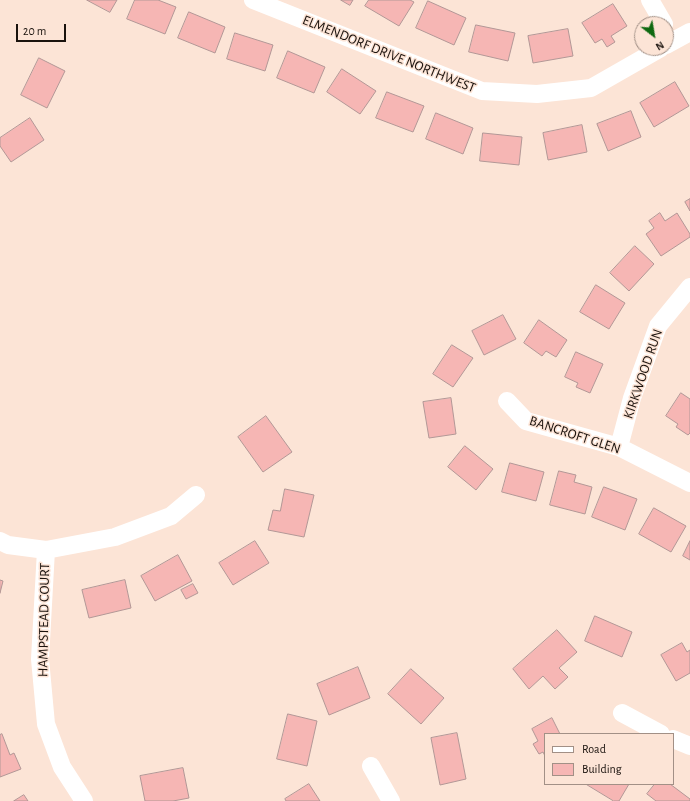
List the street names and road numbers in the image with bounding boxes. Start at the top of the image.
street label: ELMENDORF DRIVE NORTHWEST [300,11,478,97]
street label: KIRKWOOD RUN [620,327,666,421]
street label: BANCROFT GLEN [527,412,623,458]
street label: HAMPSTEAD COURT [35,563,53,677]

